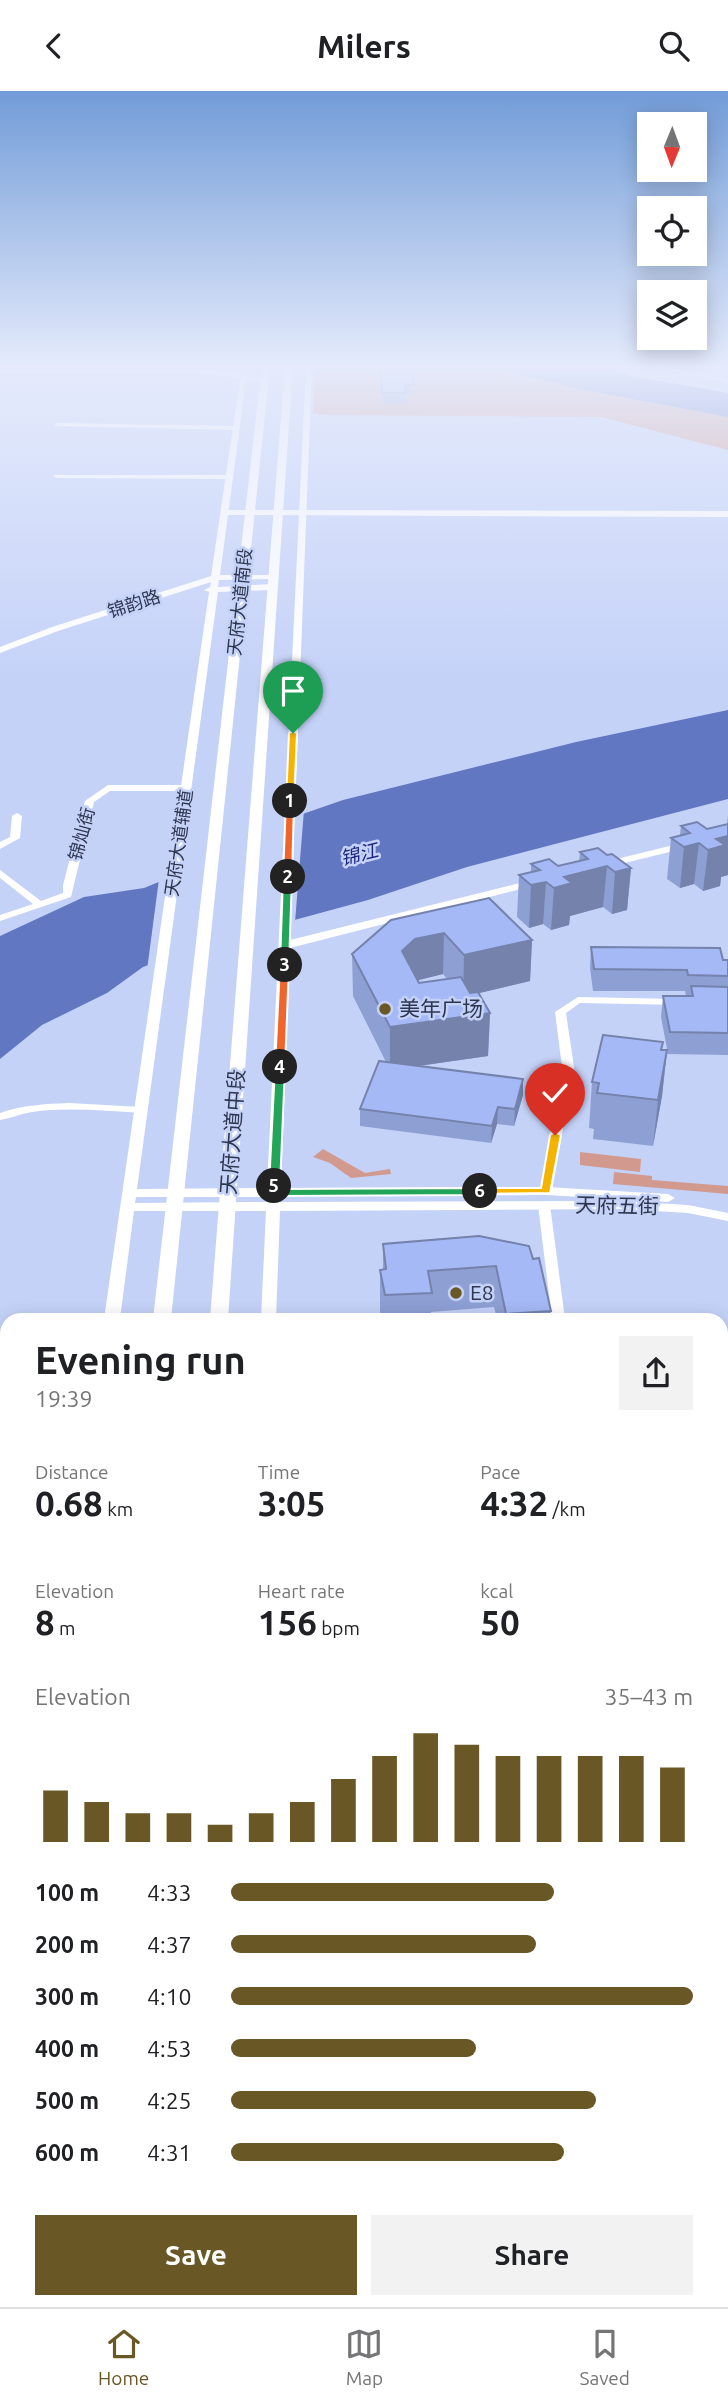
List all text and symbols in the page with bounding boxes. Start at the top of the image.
icon: back [35,27,73,65]
icon: search [655,27,693,65]
text: Milers [317,28,411,64]
north arrow [637,112,707,182]
map controls [637,112,707,350]
button: locate [637,196,707,266]
button: layers [637,280,707,350]
street label: 天府大道南段 [223,547,255,657]
street label: 锦韵路 [105,585,162,621]
pin [263,661,323,733]
icon: arrive [274,672,312,710]
pin: 1 [272,783,308,819]
street label: 天府大道辅道 [161,788,195,898]
text: 1 [284,789,295,811]
street label: 锦灿街 [64,805,98,862]
water label: 锦江 [338,838,382,869]
pin: 2 [270,859,306,895]
text: 2 [282,865,293,887]
pin: 3 [268,947,302,983]
text: 3 [279,953,290,975]
place label: 美年广场 [399,996,483,1020]
marker: 美年广场 [377,1001,393,1017]
pin: 4 [262,1049,298,1084]
text: 4 [274,1055,285,1077]
pin [525,1063,585,1135]
street label: 天府大道中段 [216,1068,248,1196]
icon: check [536,1074,574,1112]
pin: 5 [256,1169,292,1203]
pin: 6 [462,1173,498,1209]
text: 5 [268,1174,279,1196]
text: 6 [474,1179,485,1201]
street label: 天府五街 [575,1192,659,1218]
place label: E8 [470,1280,494,1304]
marker: E8 [448,1285,464,1301]
button: share [619,1336,693,1410]
text: Evening run [35,1339,246,1381]
text: 19:39 [35,1386,93,1411]
text: Distance [35,1461,109,1483]
text: Time [258,1461,300,1483]
text: Pace [480,1461,521,1483]
text: 0.68 [35,1483,103,1523]
text: 3:05 [258,1483,326,1523]
text: 4:32 [480,1483,548,1523]
text: km [103,1498,133,1520]
text: /km [548,1498,586,1520]
text: Elevation [35,1580,114,1602]
text: Heart rate [258,1580,345,1602]
text: kcal [480,1580,513,1602]
text: 8 [35,1602,55,1642]
text: 156 [258,1602,317,1642]
text: 50 [480,1602,520,1642]
text: m [55,1617,76,1639]
text: bpm [317,1617,360,1639]
text: Elevation [35,1684,131,1709]
text: 35–43 m [605,1684,693,1709]
text: 100 m [35,1880,99,1905]
text: 4:33 [147,1880,192,1905]
text: 200 m [35,1932,99,1957]
text: 4:37 [147,1932,192,1957]
text: 300 m [35,1984,99,2009]
text: 4:10 [147,1984,192,2009]
text: 400 m [35,2036,99,2061]
text: 4:53 [147,2036,192,2061]
text: 500 m [35,2088,99,2113]
text: 4:25 [147,2088,192,2113]
text: 600 m [35,2140,99,2165]
text: 4:31 [147,2140,192,2165]
button: Save [35,2215,357,2295]
button: Share [371,2215,693,2295]
tab: Home [98,2325,149,2389]
tab: Map [345,2325,383,2389]
tab: Saved [579,2325,630,2389]

